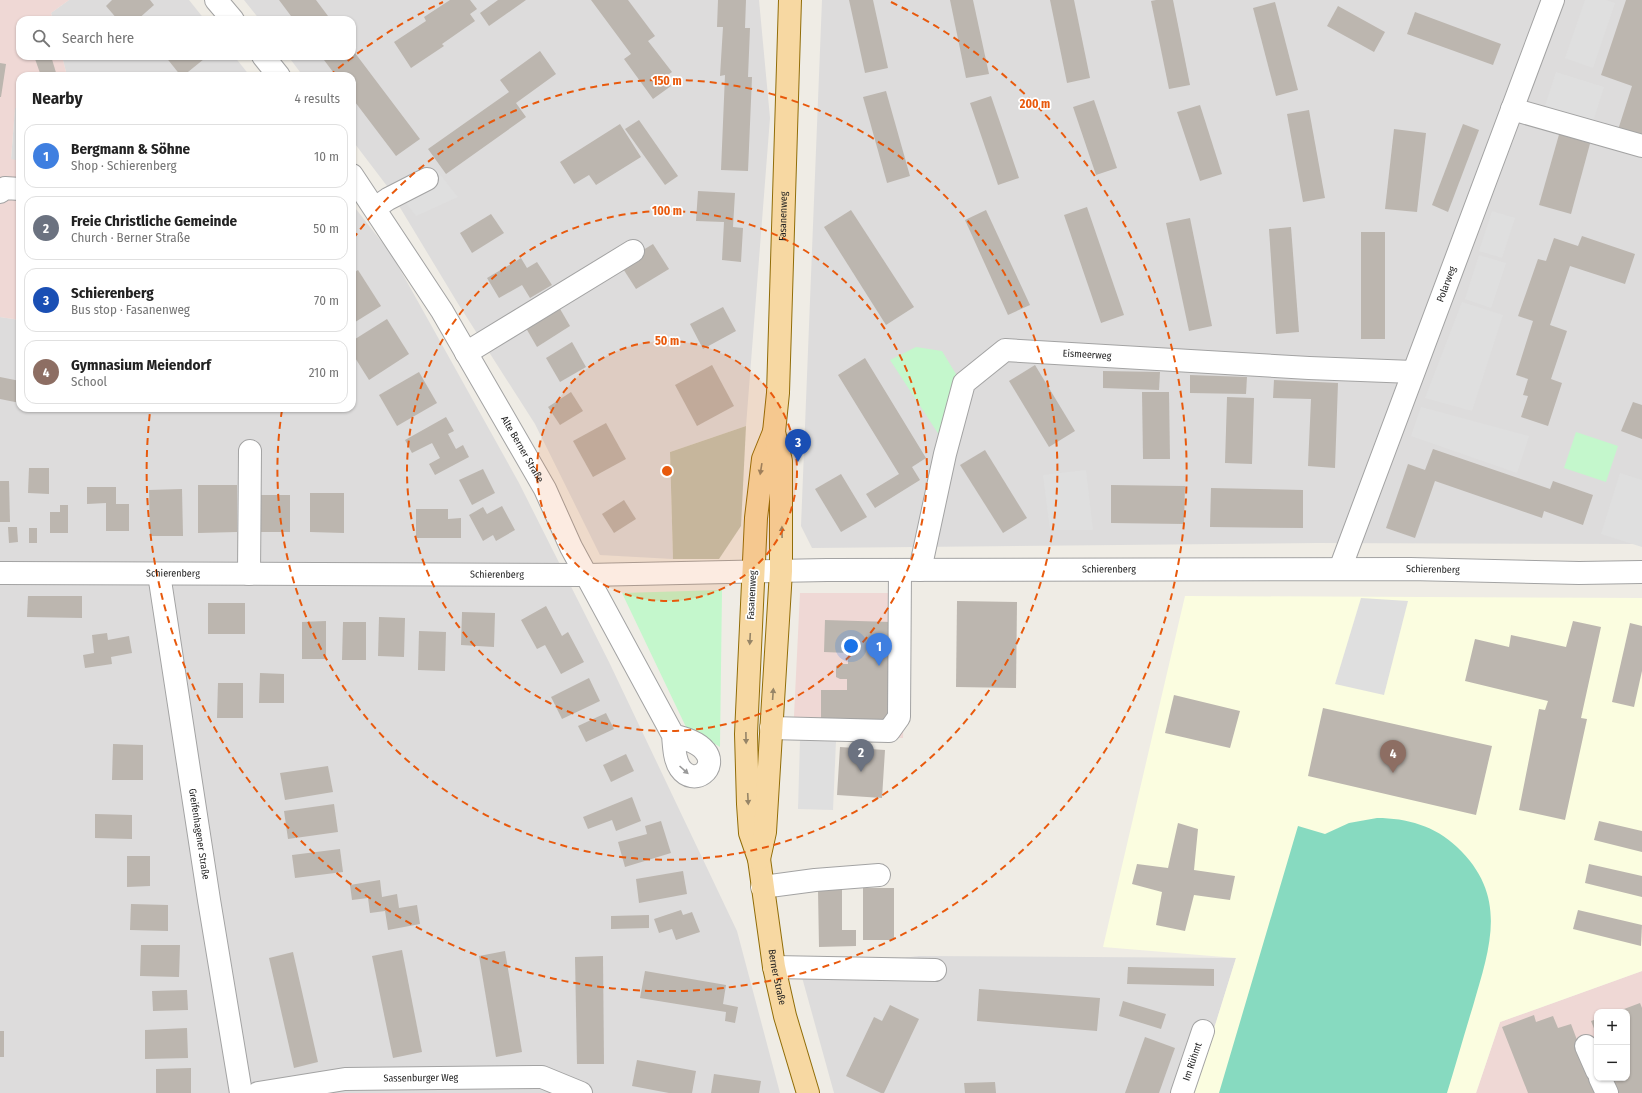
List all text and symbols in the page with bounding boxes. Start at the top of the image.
search box [16,16,356,60]
icon: search [30,27,52,49]
text: Search here [62,29,134,47]
text: 150 m [652,74,682,88]
text: Nearby [32,88,83,109]
text: 4 results [294,91,340,106]
text: 200 m [1019,97,1050,111]
text: Bergmann & Söhne [71,140,190,158]
text: 1 [43,149,49,164]
text: 10 m [314,149,339,164]
text: Shop · Schierenberg [71,158,177,173]
street label: Fasanenweg [777,191,790,241]
text: 100 m [652,204,682,218]
text: Freie Christliche Gemeinde [71,212,237,230]
text: 2 [43,221,49,236]
text: 50 m [313,221,339,236]
text: Church · Berner Straße [71,230,190,245]
street label: Polarweg [1434,264,1459,304]
text: Schierenberg [71,284,154,302]
text: 3 [43,293,49,308]
text: 70 m [314,293,339,308]
text: Bus stop · Fasanenweg [71,302,190,317]
text: 50 m [655,334,679,348]
street label: Eismeerweg [1062,347,1112,362]
text: Gymnasium Meiendorf [71,356,211,374]
text: 4 [43,365,49,380]
text: 210 m [309,365,339,380]
text: School [71,374,107,389]
street label: Alte Berner Straße [498,414,546,485]
pin: 3 [785,429,811,462]
one-way arrow [758,463,764,475]
centre of rings [660,464,674,478]
one-way arrow [778,526,785,538]
street label: Schierenberg [1082,563,1136,576]
street label: Schierenberg [1406,563,1460,576]
street label: Schierenberg [146,567,200,580]
street label: Schierenberg [470,569,524,581]
street label: Fasanenweg [745,570,759,620]
one-way arrow [746,633,753,645]
pin: 1 [866,633,892,666]
your location [841,636,861,656]
one-way arrow [770,688,777,701]
one-way arrow [743,732,749,745]
pin: 2 [848,739,874,772]
pin: 4 [1380,740,1406,773]
one-way arrow [679,766,689,775]
street label: Greifenhagener Straße [186,788,212,880]
one-way arrow [745,793,751,806]
street label: Berner Straße [766,949,788,1006]
map controls [1594,1009,1630,1081]
button: + [1594,1009,1630,1045]
street label: Im Rühmt [1181,1040,1205,1082]
button: − [1594,1045,1630,1081]
street label: Sassenburger Weg [383,1072,459,1085]

